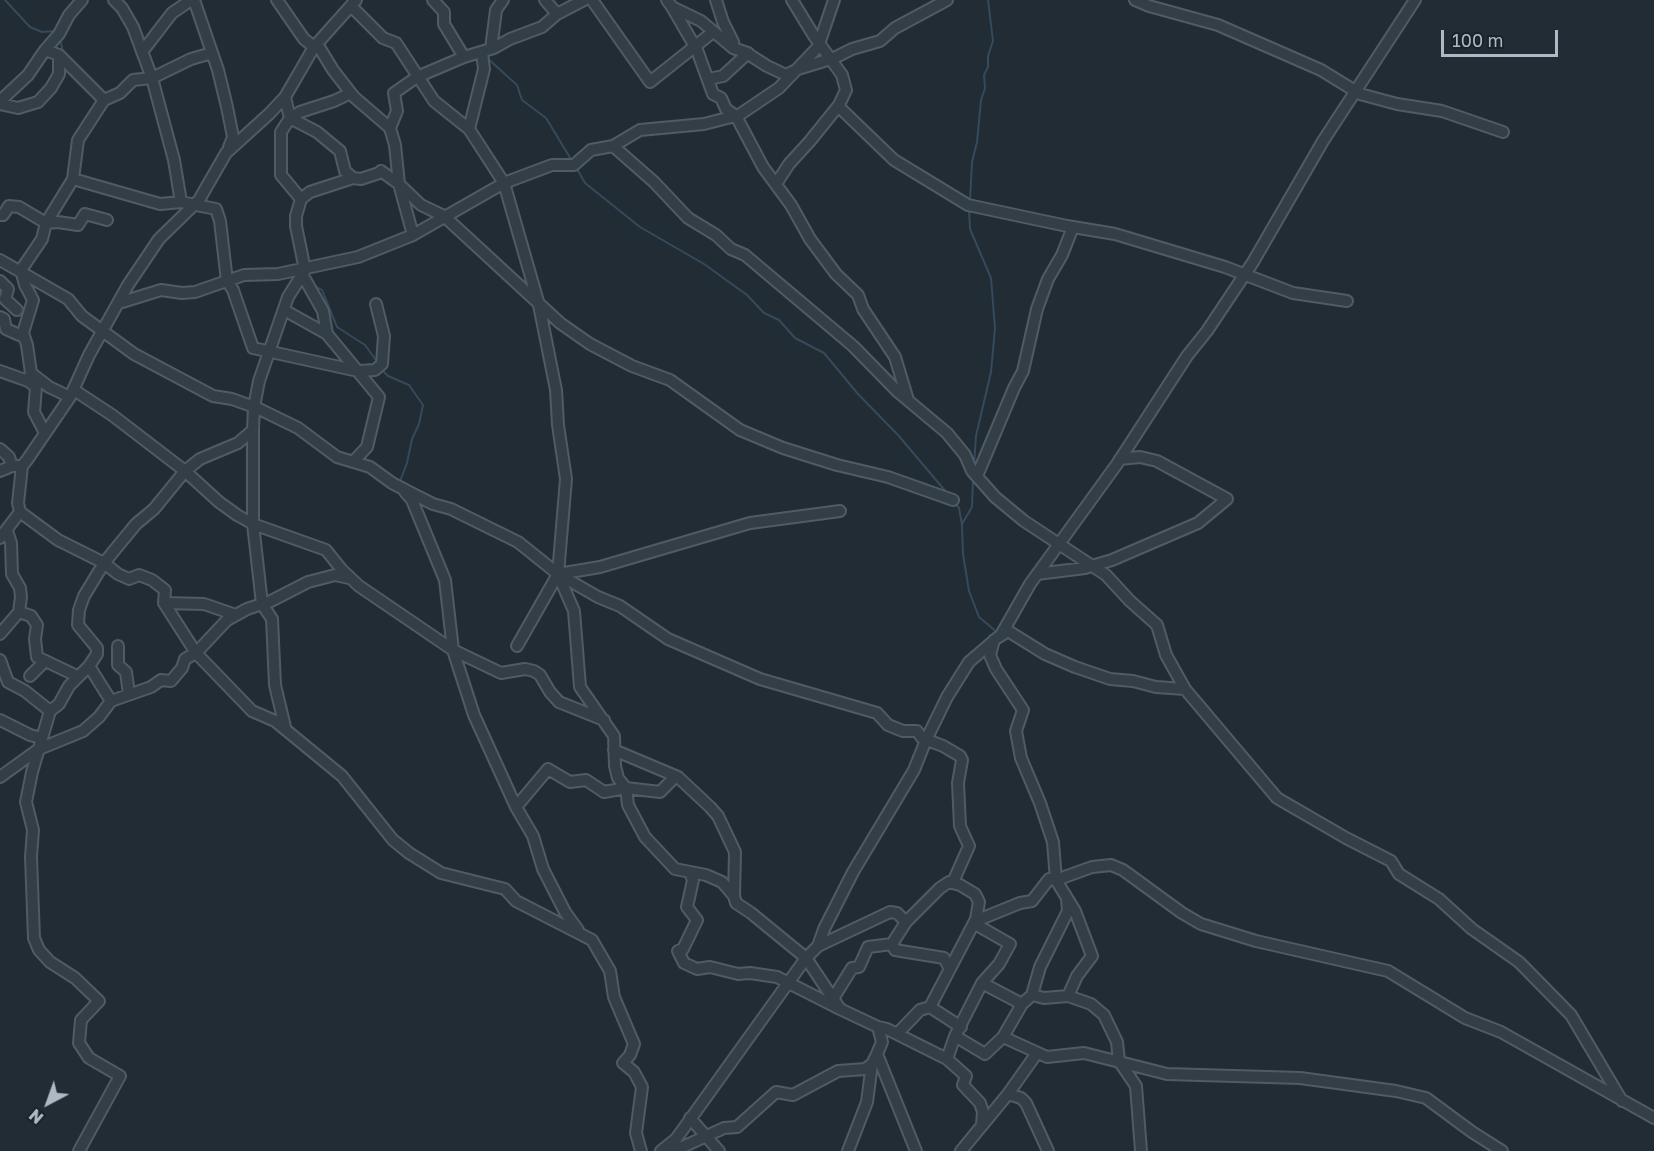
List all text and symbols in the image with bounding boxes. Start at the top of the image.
scale bar [1444,18,1561,56]
text: 100 m [1452,29,1503,51]
north arrow [18,1073,78,1133]
text: N [25,1105,47,1128]

